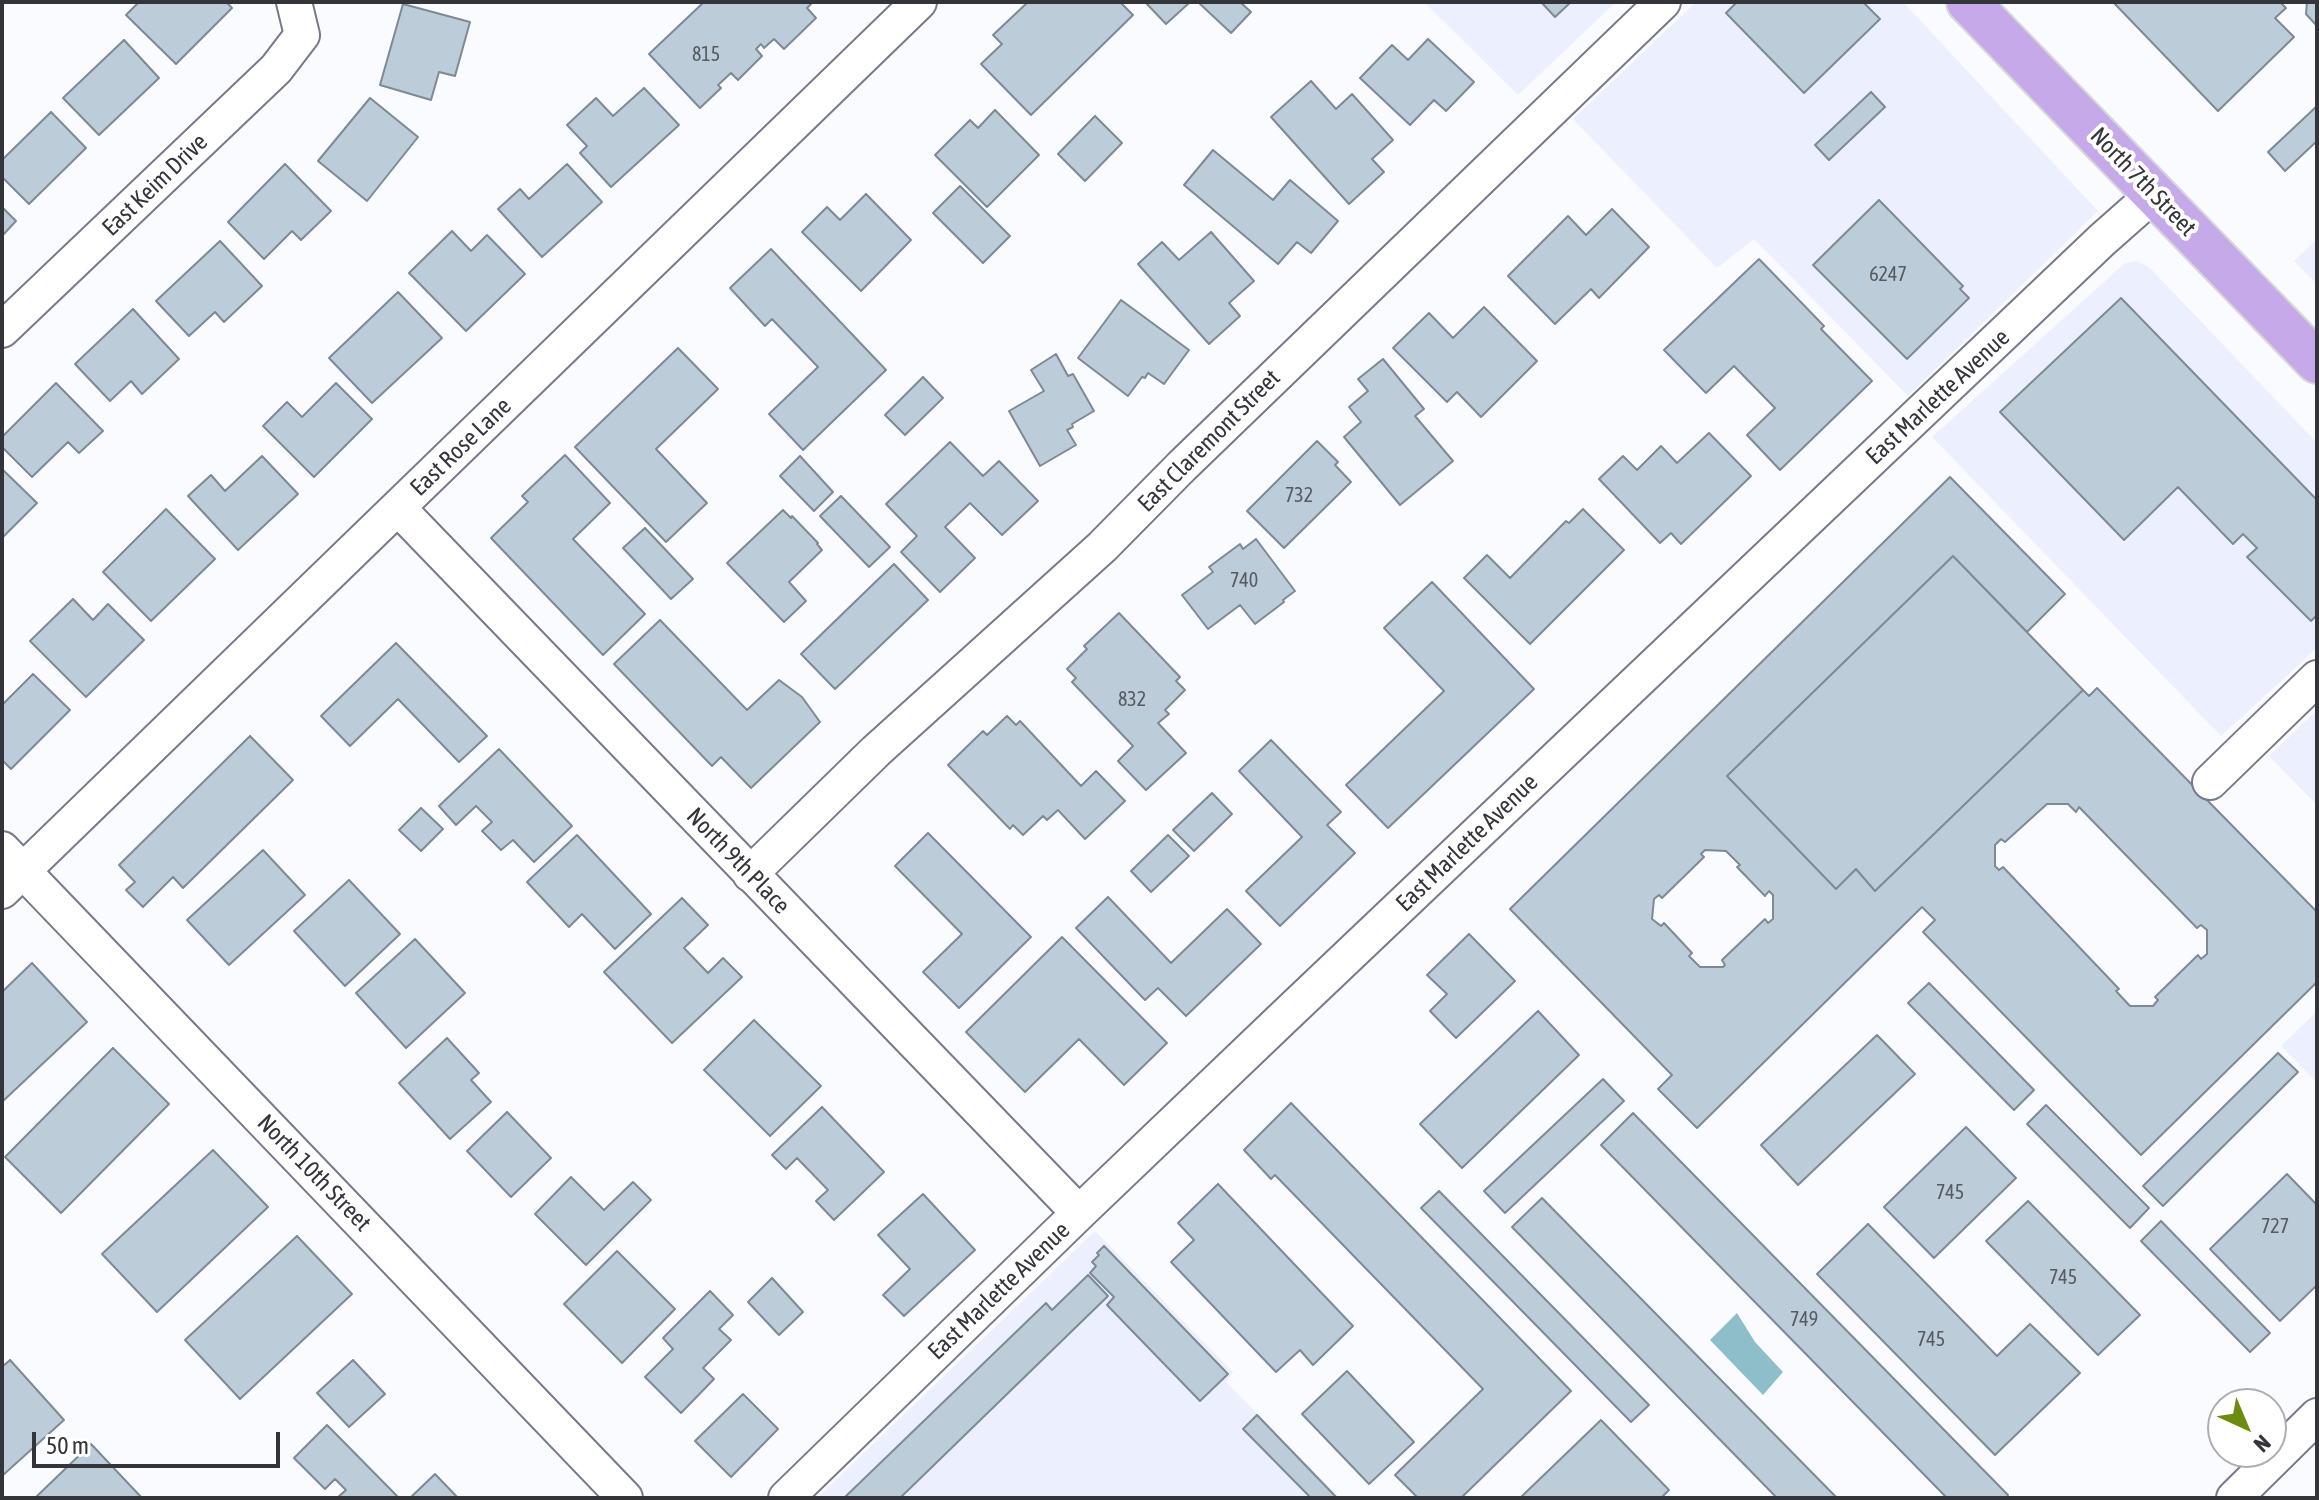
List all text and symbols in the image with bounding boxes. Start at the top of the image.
house number: 815 [692,43,720,67]
street label: North 7th Street [2084,122,2202,242]
street label: East Keim Drive [96,128,214,242]
house number: 6247 [1869,263,1907,287]
street label: East Marlette Avenue [1860,323,2016,471]
street label: East Claremont Street [1132,364,1286,518]
street label: East Rose Lane [405,392,517,502]
house number: 732 [1285,484,1313,508]
house number: 740 [1230,569,1258,593]
house number: 832 [1118,688,1146,712]
street label: East Marlette Avenue [1390,768,1544,918]
street label: North 9th Place [680,802,796,920]
street label: North 10th Street [251,1109,377,1237]
house number: 745 [1936,1181,1964,1205]
house number: 727 [2261,1215,2289,1239]
street label: East Marlette Avenue [922,1216,1076,1366]
house number: 745 [2049,1266,2077,1290]
house number: 749 [1790,1308,1818,1332]
house number: 745 [1917,1328,1945,1352]
north arrow [2207,1388,2287,1468]
scale bar [36,1416,284,1466]
text: N [2249,1430,2276,1458]
text: 50 m [46,1432,89,1459]

